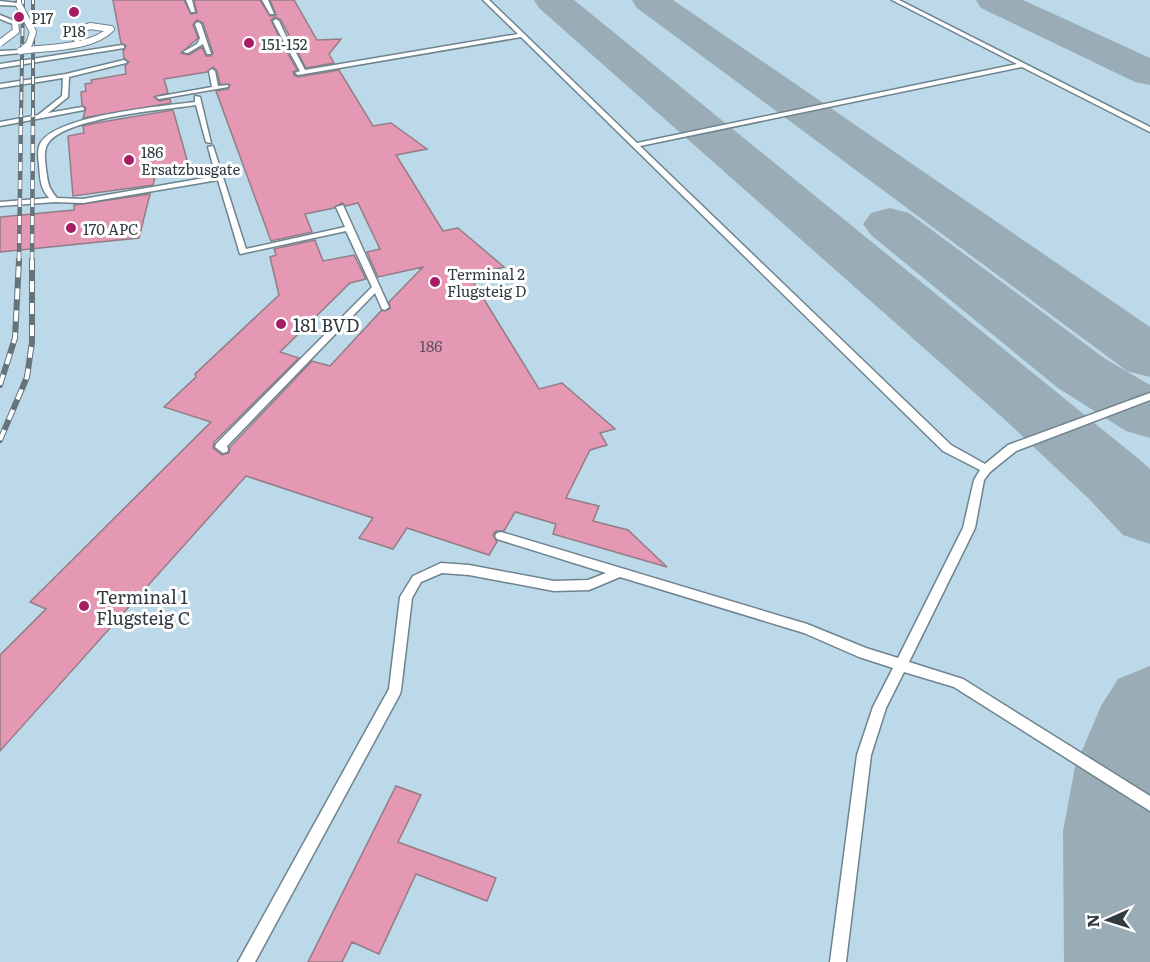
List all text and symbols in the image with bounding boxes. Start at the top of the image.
marker: P18 [67,5,81,19]
place label: P17 [31,6,54,29]
marker: P17 [12,10,26,24]
place label: P18 [62,19,86,42]
place label: 151-152 [261,32,308,55]
marker: 151-152 [242,36,256,50]
place label: 186 Ersatzbusgate [141,140,241,180]
marker: 186 Ersatzbusgate [122,153,136,167]
place label: 170 APC [83,217,138,240]
marker: 170 APC [64,221,78,235]
place label: Terminal 2 Flugsteig D [447,262,527,302]
marker: Terminal 2 Flugsteig D [428,275,442,289]
place label: 181 BVD [293,311,360,338]
marker: 181 BVD [274,317,288,331]
house number: 186 [420,334,442,357]
place label: Terminal 1 Flugsteig C [96,583,190,631]
marker: Terminal 1 Flugsteig C [77,599,91,613]
north arrow [1078,890,1138,950]
text: N [1080,913,1104,928]

